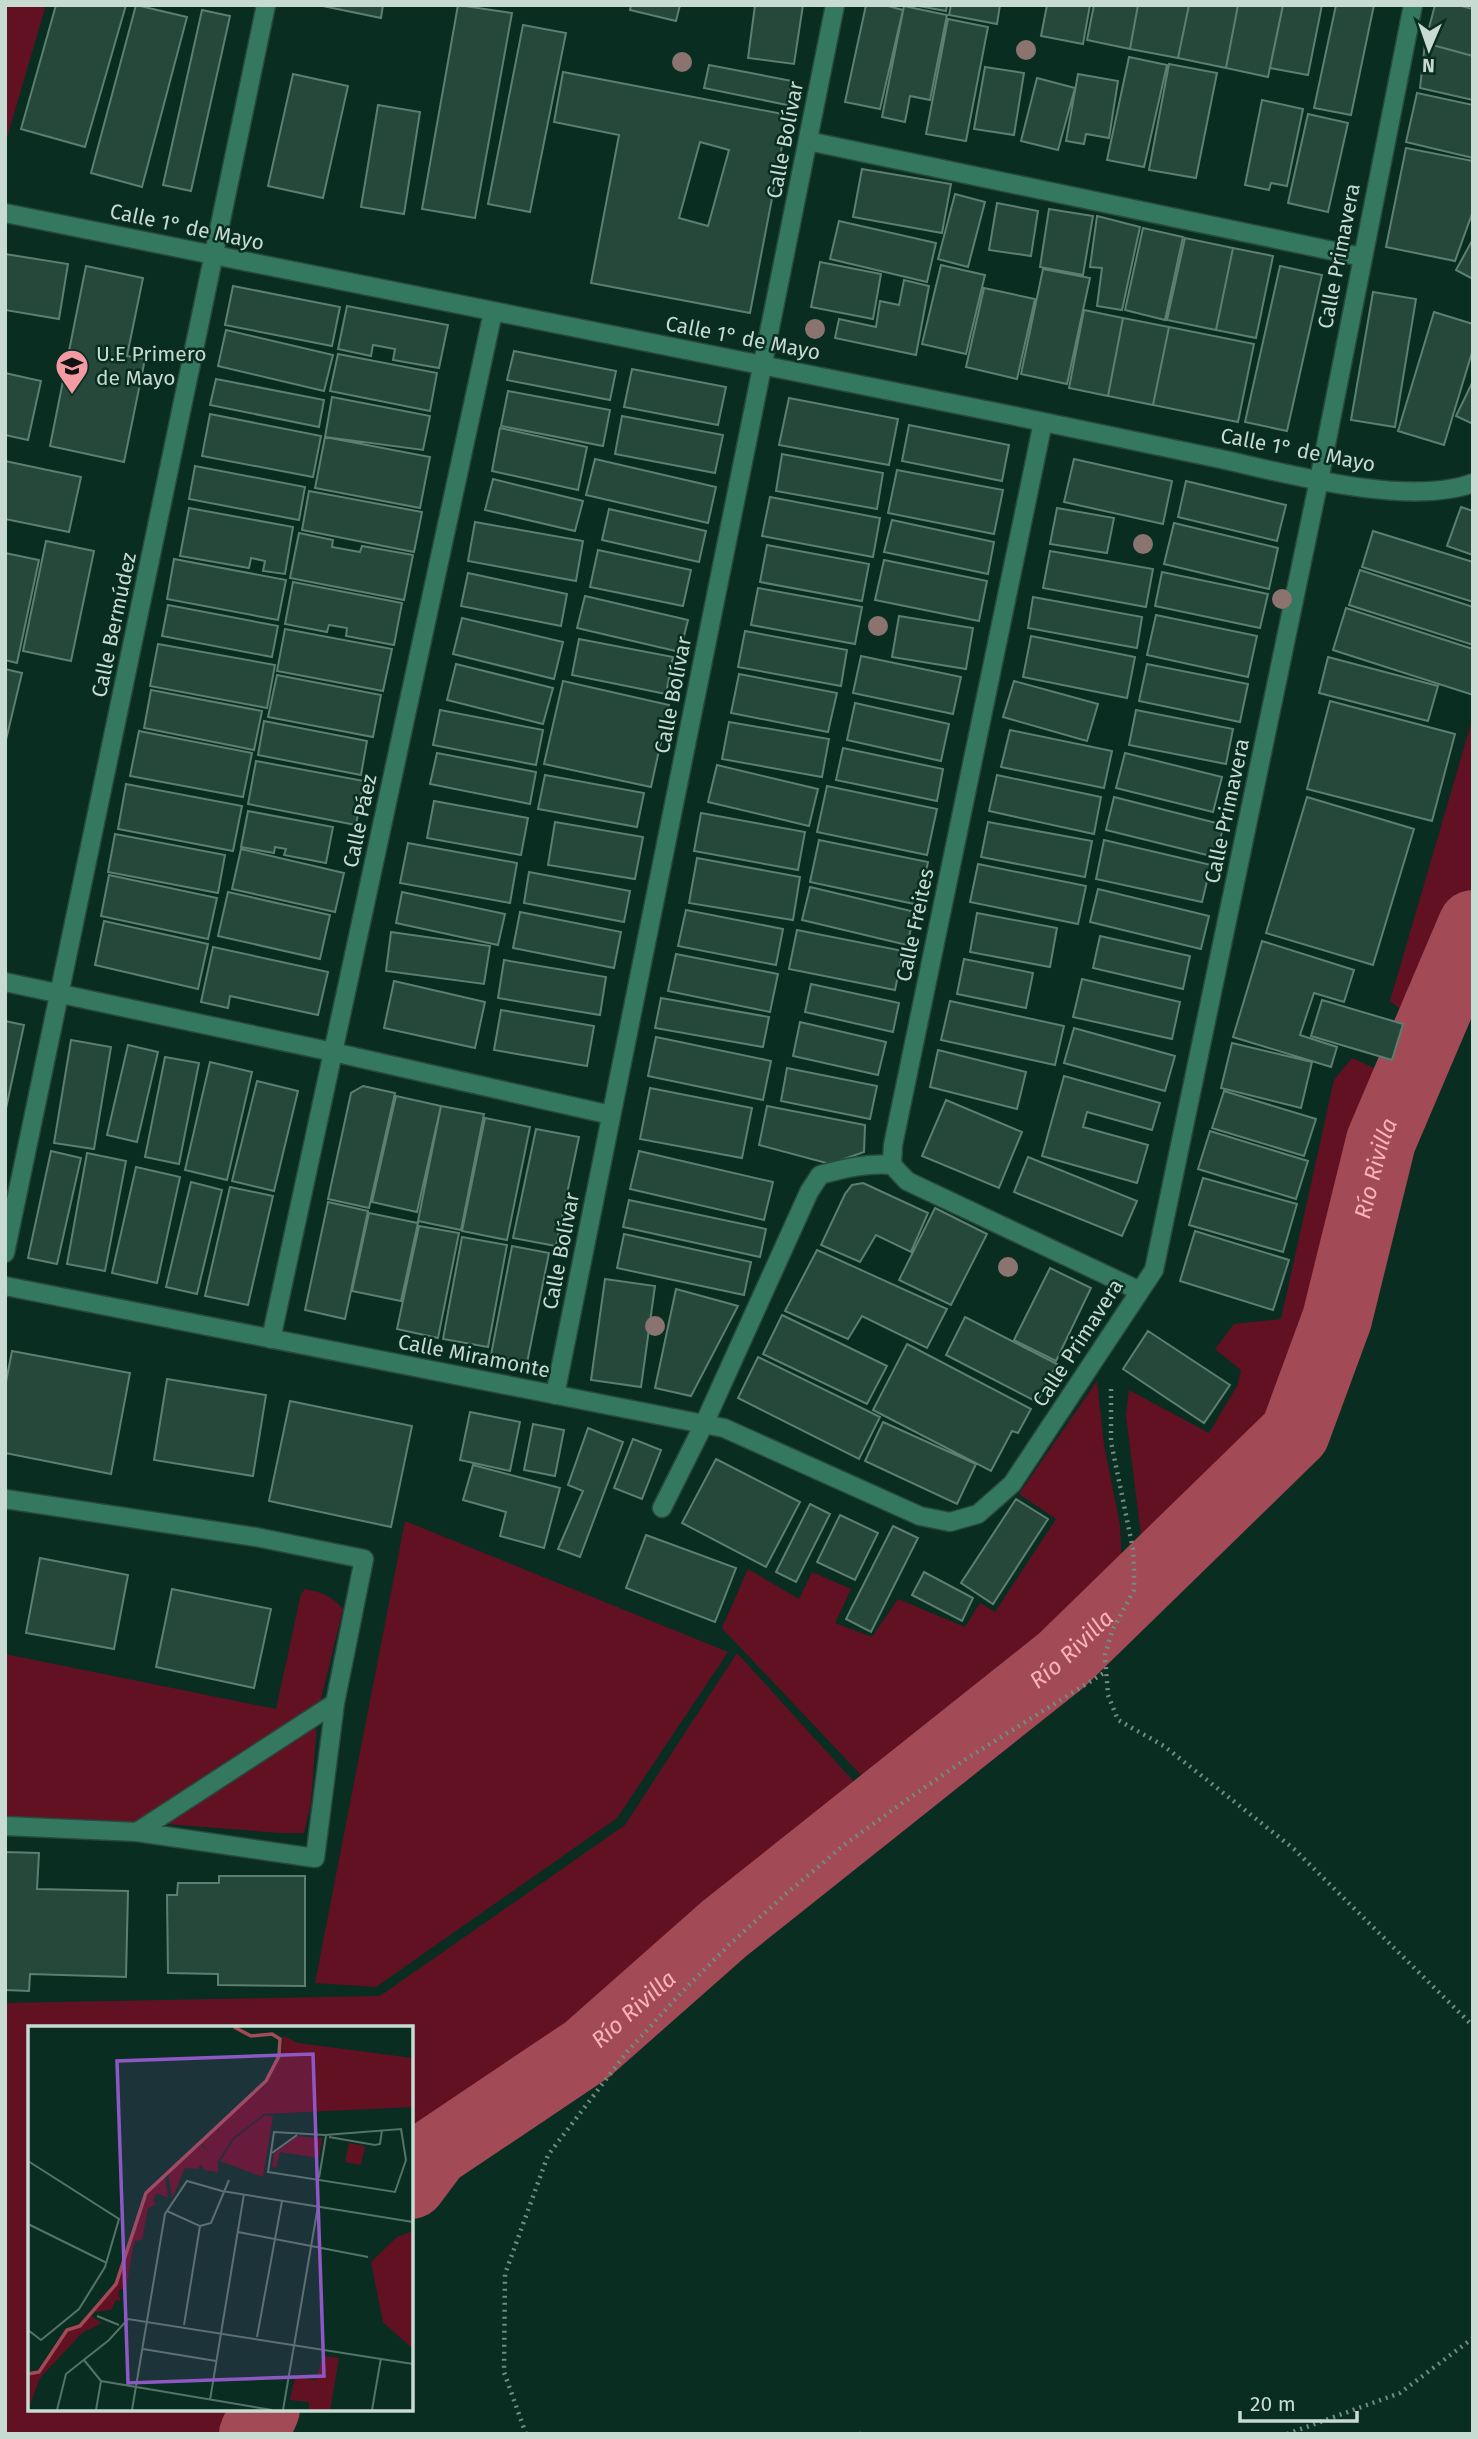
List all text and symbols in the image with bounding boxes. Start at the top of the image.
north arrow [1394,14,1464,84]
text: N [1422,54,1435,77]
street label: Calle Bolívar [761,79,809,201]
street label: Calle Primavera [1312,181,1366,331]
street label: Calle 1° de Mayo [107,198,267,256]
street label: Calle 1° de Mayo [663,310,823,366]
place label: U.E Primero de Mayo [96,341,207,391]
school or university icon: U.E Primero de Mayo [53,347,91,396]
street label: Calle 1° de Mayo [1218,422,1378,478]
street label: Calle Bermúdez [86,550,142,700]
street label: Calle Bolívar [649,634,697,756]
street label: Calle Primavera [1199,736,1255,886]
street label: Calle Páez [337,772,383,870]
street label: Calle Freites [890,866,940,984]
water label: Río Rivilla [1348,1114,1403,1222]
street label: Calle Bolívar [537,1190,585,1312]
street label: Calle Primavera [1027,1274,1129,1412]
street label: Calle Miramonte [396,1329,552,1383]
water label: Río Rivilla [1024,1604,1119,1694]
water label: Río Rivilla [585,1964,681,2054]
inset map [28,2026,413,2411]
scale bar [1240,2380,1357,2424]
text: 20 m [1250,2391,1296,2417]

